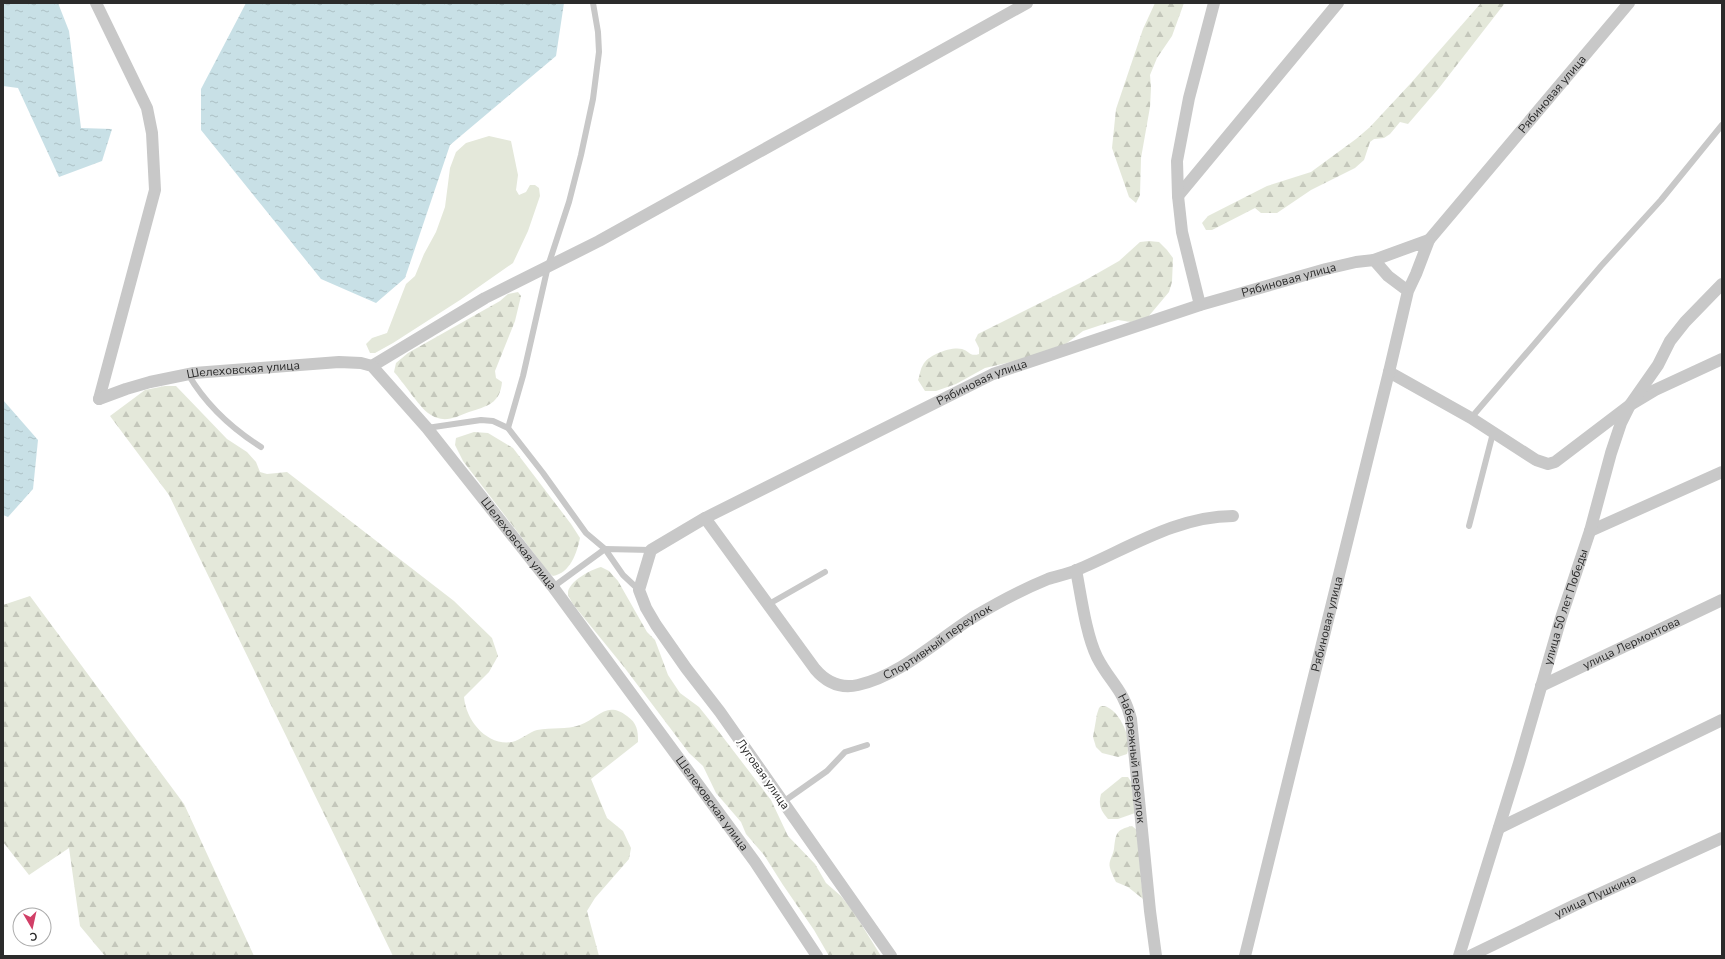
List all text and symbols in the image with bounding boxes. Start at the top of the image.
street label: Рябиновая улица [1515,51,1590,137]
street label: Рябиновая улица [1239,259,1338,301]
street label: Рябиновая улица [934,355,1029,409]
street label: Шелеховская улица [185,357,300,382]
street label: Шелеховская улица [477,494,560,593]
street label: улица 50 лет Победы [1540,547,1591,667]
street label: Рябиновая улица [1307,575,1346,673]
street label: Спортивный переулок [880,600,995,683]
street label: улица Лермонтова [1580,613,1683,673]
street label: Набережный переулок [1114,691,1149,825]
street label: Луговая улица [733,735,793,813]
street label: Шелеховская улица [672,753,752,854]
street label: улица Пушкина [1552,870,1639,922]
north arrow [12,907,52,947]
text: С [28,928,38,944]

